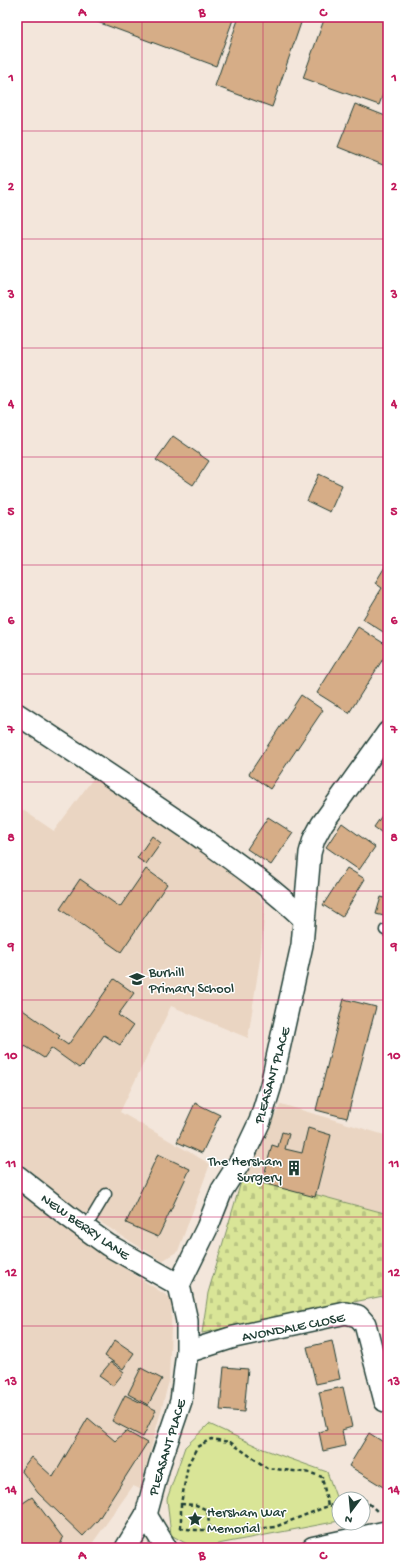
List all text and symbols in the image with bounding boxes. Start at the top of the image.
text: A [77,6,87,21]
text: B [198,6,207,21]
text: C [318,6,328,21]
text: 1 [7,71,14,86]
text: 1 [390,71,397,86]
text: 2 [8,180,15,195]
text: 2 [391,180,398,195]
text: 3 [7,288,15,303]
text: 3 [390,288,398,303]
text: 4 [7,397,15,412]
text: 4 [390,397,398,412]
text: 5 [8,505,15,520]
text: 5 [391,505,398,520]
text: 6 [8,614,15,629]
text: 6 [391,614,398,629]
text: 7 [7,723,16,738]
text: 7 [390,723,399,738]
text: 8 [7,831,15,846]
text: 8 [390,831,398,846]
text: 9 [7,940,15,955]
text: 9 [390,940,398,955]
place label: Burhill Primary School [148,965,234,998]
school or university icon: Burhill Primary School [128,970,146,988]
street label: PLEASANT PLACE [251,1024,296,1127]
text: 10 [4,1049,18,1064]
text: 10 [387,1049,401,1064]
place label: The Hersham Surgery [207,1154,282,1187]
text: 11 [5,1157,16,1172]
text: 11 [388,1157,399,1172]
building icon: The Hersham Surgery [285,1159,303,1177]
street label: NEW BERRY LANE [37,1191,133,1266]
text: 12 [4,1266,17,1281]
text: 12 [387,1266,400,1281]
street label: AVONDALE CLOSE [241,1310,348,1347]
text: 13 [4,1375,17,1390]
text: 13 [387,1375,400,1390]
street label: PLEASANT PLACE [145,1396,191,1499]
text: 14 [4,1483,18,1498]
text: 14 [387,1483,401,1498]
north arrow [331,1491,371,1531]
place label: Hersham War Memorial [207,1505,287,1538]
place icon: Hersham War Memorial [186,1510,204,1528]
text: N [344,1512,354,1525]
text: A [77,1549,87,1564]
text: B [198,1549,207,1564]
text: C [318,1549,328,1564]

